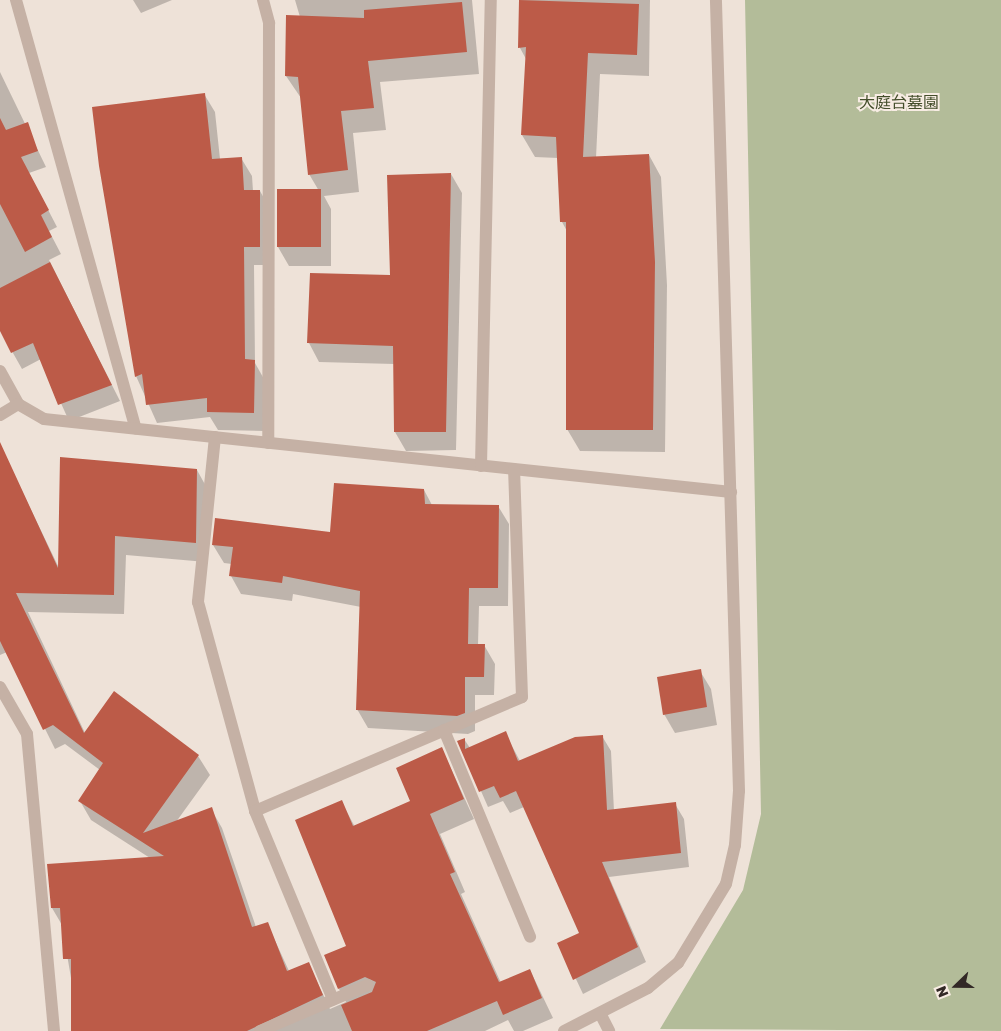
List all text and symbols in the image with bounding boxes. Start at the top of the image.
park label: 大庭台墓園 [859,92,939,112]
north arrow [931,961,981,1011]
text: N [932,984,952,1000]

